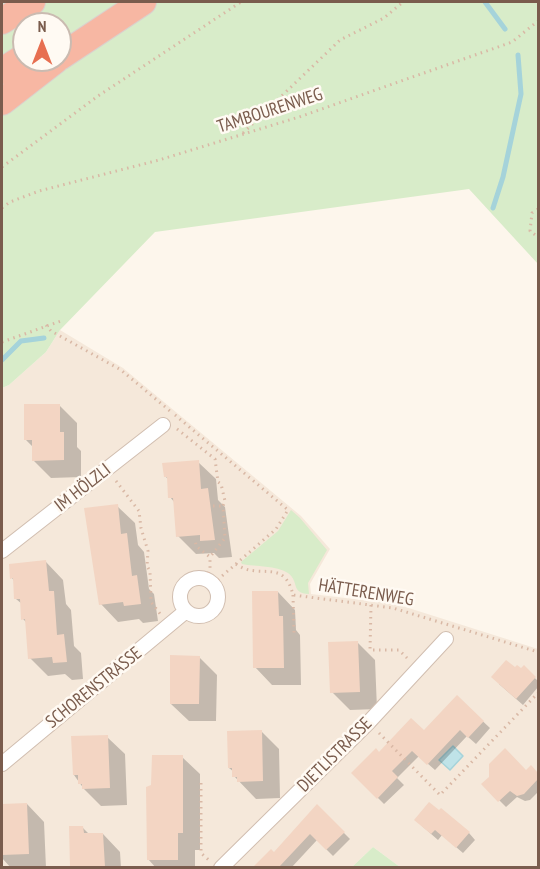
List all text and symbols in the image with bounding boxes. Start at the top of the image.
north arrow [12,12,72,72]
text: N [38,16,46,36]
street label: TAMBOURENWEG [215,84,325,138]
street label: IM HÖLZLI [51,459,115,517]
street label: HÄTTERENWEG [317,575,415,611]
street label: SCHORENSTRASSE [42,643,146,733]
street label: DIETLISTRASSE [293,713,377,797]

